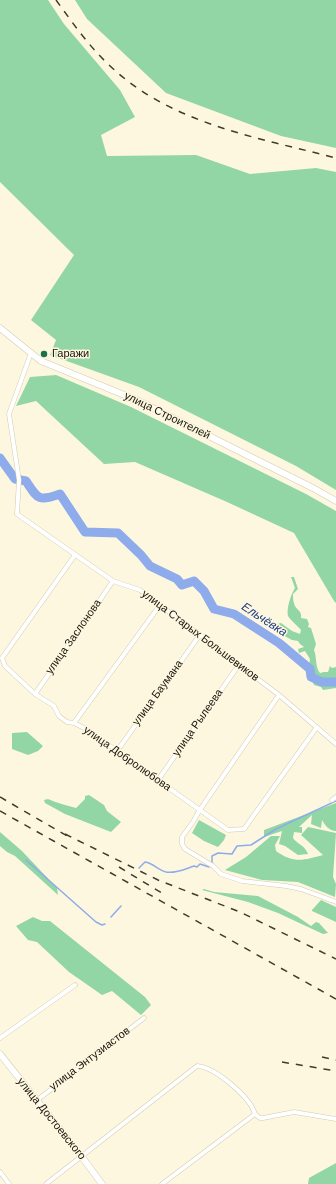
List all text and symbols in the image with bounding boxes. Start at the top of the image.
place label: Гаражи [52,347,89,361]
marker: Гаражи [39,349,49,359]
street label: улица Строителей [122,389,212,443]
street label: улица Старых Большевиков [139,587,261,685]
street label: улица Заслонова [43,597,105,677]
water label: Ельчёвка [238,600,290,640]
street label: улица Баумана [130,658,186,728]
street label: улица Рылеева [170,687,226,759]
street label: улица Добролюбова [81,724,173,794]
street label: улица Энтузиастов [47,1024,133,1094]
street label: улица Достоевского [14,1075,88,1163]

